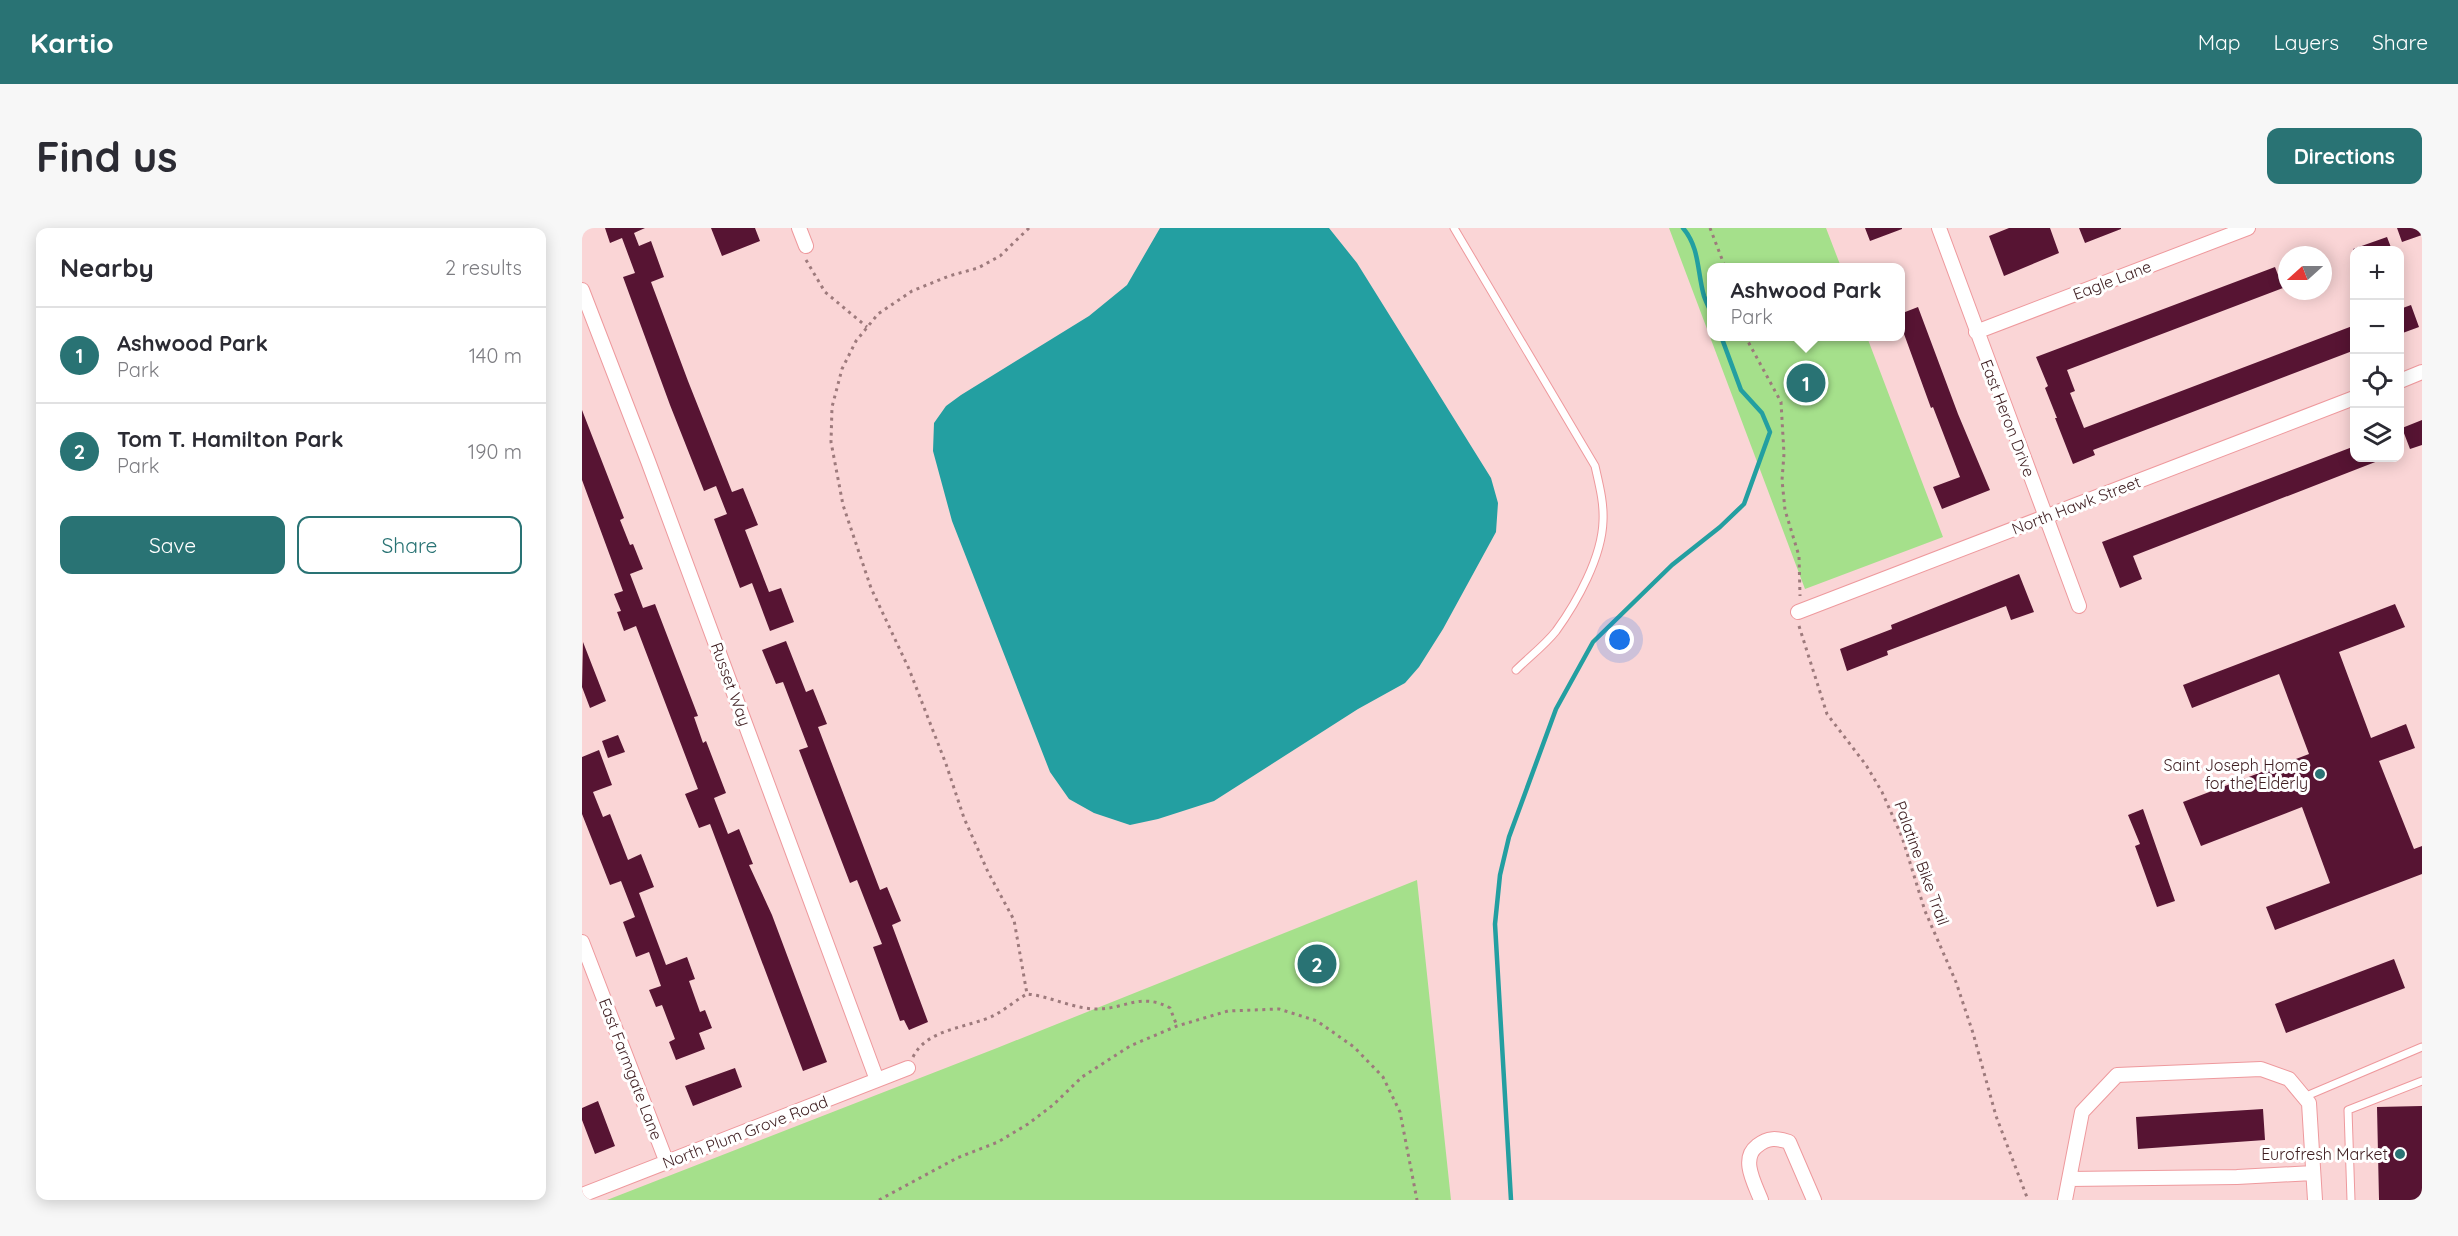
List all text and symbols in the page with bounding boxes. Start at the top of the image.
text: Kartio [30,25,114,60]
text: Map [2198,29,2241,55]
text: Layers [2274,29,2339,55]
text: Share [2372,29,2428,55]
button: Directions [2267,128,2422,184]
text: Find us [36,130,178,183]
north arrow [2278,246,2332,300]
map controls [2350,246,2404,462]
button: + [2350,246,2404,300]
text: Nearby [60,251,154,284]
text: 2 results [445,255,522,280]
street label: Eagle Lane [2070,256,2154,304]
popup [1707,263,1905,341]
text: Ashwood Park [1731,276,1881,304]
button: − [2350,300,2404,354]
text: Park [1731,304,1773,329]
text: Ashwood Park [117,329,268,357]
text: 1 [76,343,83,368]
text: 140 m [469,343,522,368]
button: locate [2350,354,2404,408]
street label: East Heron Drive [1976,356,2040,480]
text: Park [117,357,159,382]
pin: 1 [1786,360,1826,406]
button: layers [2350,408,2404,462]
text: Tom T. Hamilton Park [117,425,343,453]
text: 2 [74,439,85,464]
text: 190 m [468,439,522,464]
text: Park [117,453,159,478]
street label: North Hawk Street [2009,471,2143,539]
button: Save [60,516,285,574]
button: Share [297,516,522,574]
your location [1605,625,1634,654]
street label: Russet Way [707,639,755,729]
place label: Saint Joseph Home for the Elderly [2164,755,2308,793]
marker: Saint Joseph Home for the Elderly [2313,767,2327,781]
street label: Palatine Bike Trail [1890,798,1954,928]
pin: 2 [1298,942,1336,986]
street label: East Farmgate Lane [595,995,667,1143]
street label: North Plum Grove Road [659,1091,831,1173]
place label: Eurofresh Market [2261,1144,2388,1164]
marker: Eurofresh Market [2393,1147,2407,1161]

